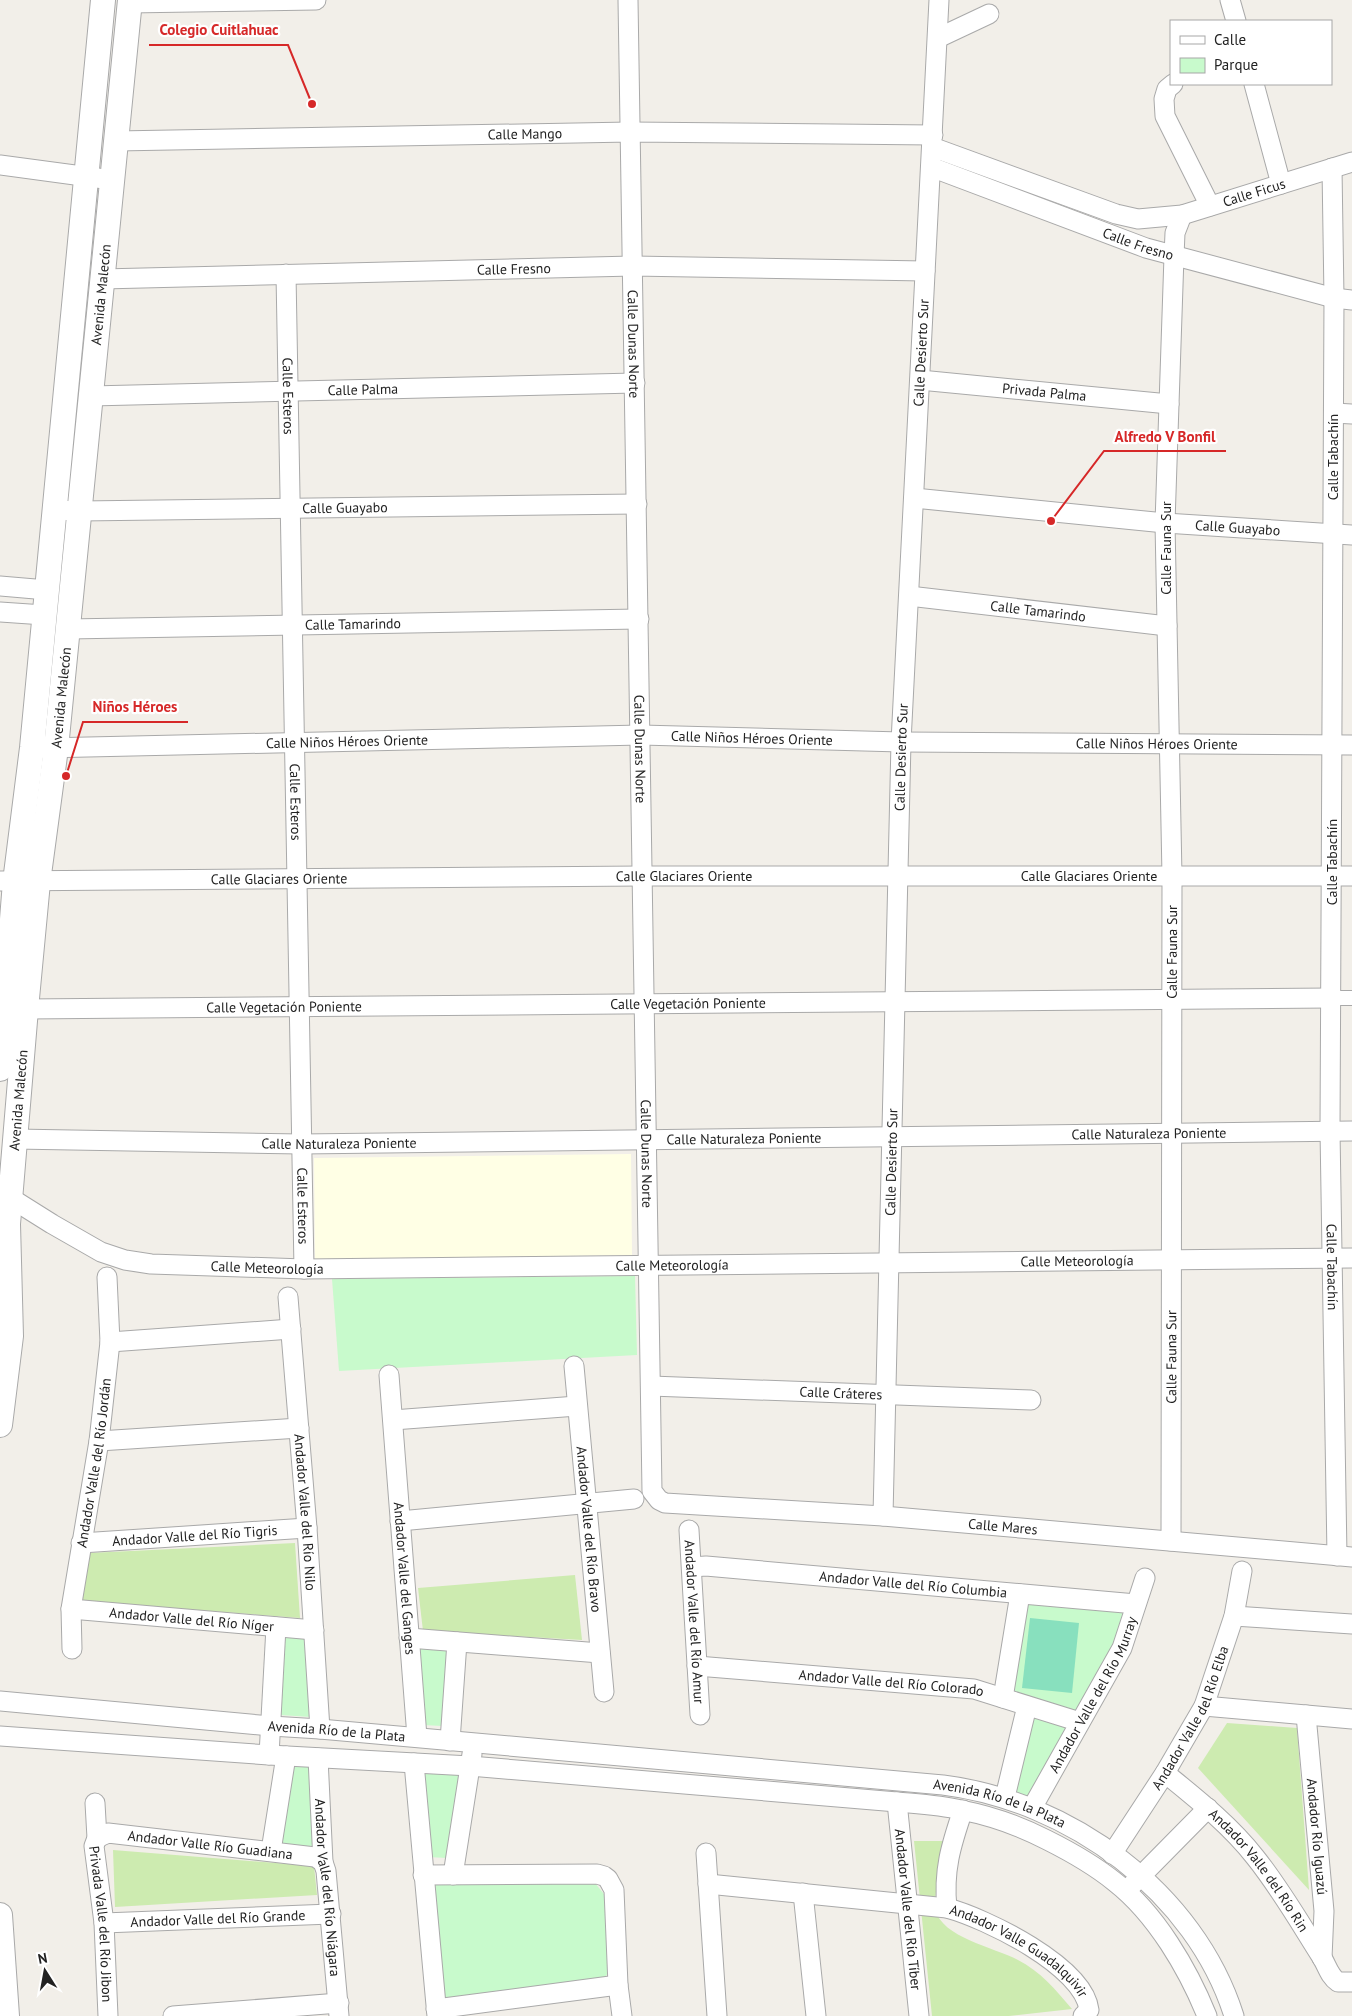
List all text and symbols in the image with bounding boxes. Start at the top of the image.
callout: Colegio Cuitlahuac [149,15,288,45]
text: Colegio Cuitlahuac [159,20,279,39]
legend [1170,20,1332,85]
text: Calle [1214,30,1246,49]
text: Parque [1214,55,1258,74]
street label: Calle Mango [488,124,562,143]
street label: Calle Ficus [1221,174,1288,211]
street label: Calle Fresno [1100,223,1176,264]
street label: Avenida Malecón [87,243,115,346]
street label: Calle Fresno [477,259,551,279]
street label: Calle Dunas Norte [624,290,643,398]
street label: Calle Desierto Sur [909,298,933,407]
street label: Calle Esteros [279,357,298,435]
street label: Privada Palma [1001,379,1087,405]
street label: Calle Palma [327,380,398,399]
street label: Calle Tabachín [1324,414,1342,500]
callout: Alfredo V Bonfil [1104,421,1226,451]
text: Alfredo V Bonfil [1115,427,1216,446]
street label: Calle Guayabo [302,498,388,517]
street label: Calle Fauna Sur [1157,501,1175,595]
street label: Calle Guayabo [1194,516,1281,539]
street label: Calle Tamarindo [989,597,1087,626]
street label: Calle Tamarindo [305,614,401,634]
street label: Avenida Malecón [47,646,75,749]
callout: Niños Héroes [83,692,188,722]
street label: Calle Dunas Norte [630,694,650,803]
text: Niños Héroes [93,697,177,716]
street label: Calle Desierto Sur [890,703,912,811]
street label: Calle Niños Héroes Oriente [671,727,833,749]
street label: Calle Niños Héroes Oriente [266,731,428,752]
street label: Calle Niños Héroes Oriente [1076,734,1238,753]
street label: Calle Esteros [286,763,305,841]
street label: Calle Tabachín [1323,819,1341,905]
street label: Calle Glaciares Oriente [616,867,752,885]
street label: Calle Glaciares Oriente [1021,867,1157,885]
street label: Calle Glaciares Oriente [211,869,347,888]
street label: Calle Fauna Sur [1163,905,1181,999]
street label: Calle Vegetación Poniente [610,994,766,1013]
street label: Calle Vegetación Poniente [206,997,362,1016]
street label: Avenida Malecón [5,1049,32,1151]
street label: Calle Dunas Norte [637,1099,656,1208]
street label: Calle Desierto Sur [881,1108,901,1216]
street label: Calle Naturaleza Poniente [1071,1124,1227,1143]
street label: Calle Naturaleza Poniente [666,1129,822,1148]
street label: Calle Naturaleza Poniente [261,1134,417,1153]
street label: Calle Esteros [293,1167,313,1245]
street label: Calle Tabachín [1323,1224,1342,1310]
street label: Calle Meteorología [1020,1251,1134,1270]
street label: Calle Meteorología [615,1256,729,1275]
street label: Calle Meteorología [210,1257,324,1278]
street label: Calle Fauna Sur [1162,1310,1180,1404]
street label: Andador Valle del Río Jordán [72,1377,115,1549]
street label: Calle Cráteres [799,1382,883,1404]
street label: Andador Valle del Río Nilo [290,1433,320,1591]
street label: Andador Valle del Río Bravo [572,1446,606,1613]
street label: Andador Valle del Ganges [390,1501,420,1655]
street label: Calle Mares [967,1514,1038,1538]
street label: Andador Valle del Río Tigris [112,1521,278,1550]
street label: Andador Valle del Río Amur [681,1539,708,1704]
street label: Andador Valle del Río Columbia [818,1567,1008,1602]
street label: Andador Valle del Río Níger [108,1603,275,1636]
street label: Andador Valle del Río Murray [1045,1614,1141,1776]
street label: Andador Valle del Río Elba [1148,1643,1232,1793]
street label: Andador Valle del Río Colorado [798,1665,986,1701]
street label: Avenida Río de la Plata [267,1717,406,1746]
street label: Avenida Río de la Plata [932,1775,1069,1832]
street label: Andador Río Iguazú [1303,1777,1331,1896]
street label: Andador Valle del Río Niágara [311,1798,344,1977]
street label: Andador Valle del Río Rin [1205,1805,1313,1935]
street label: Andador Valle Río Guadiana [127,1826,294,1863]
street label: Andador Valle del Río Tíber [891,1828,925,1991]
street label: Privada Valle del Río Jibon [85,1845,116,2003]
street label: Andador Valle Guadalquivir [948,1900,1092,2001]
street label: Andador Valle del Río Grande [130,1906,306,1931]
north arrow [20,1946,70,1996]
text: N [36,1949,49,1968]

